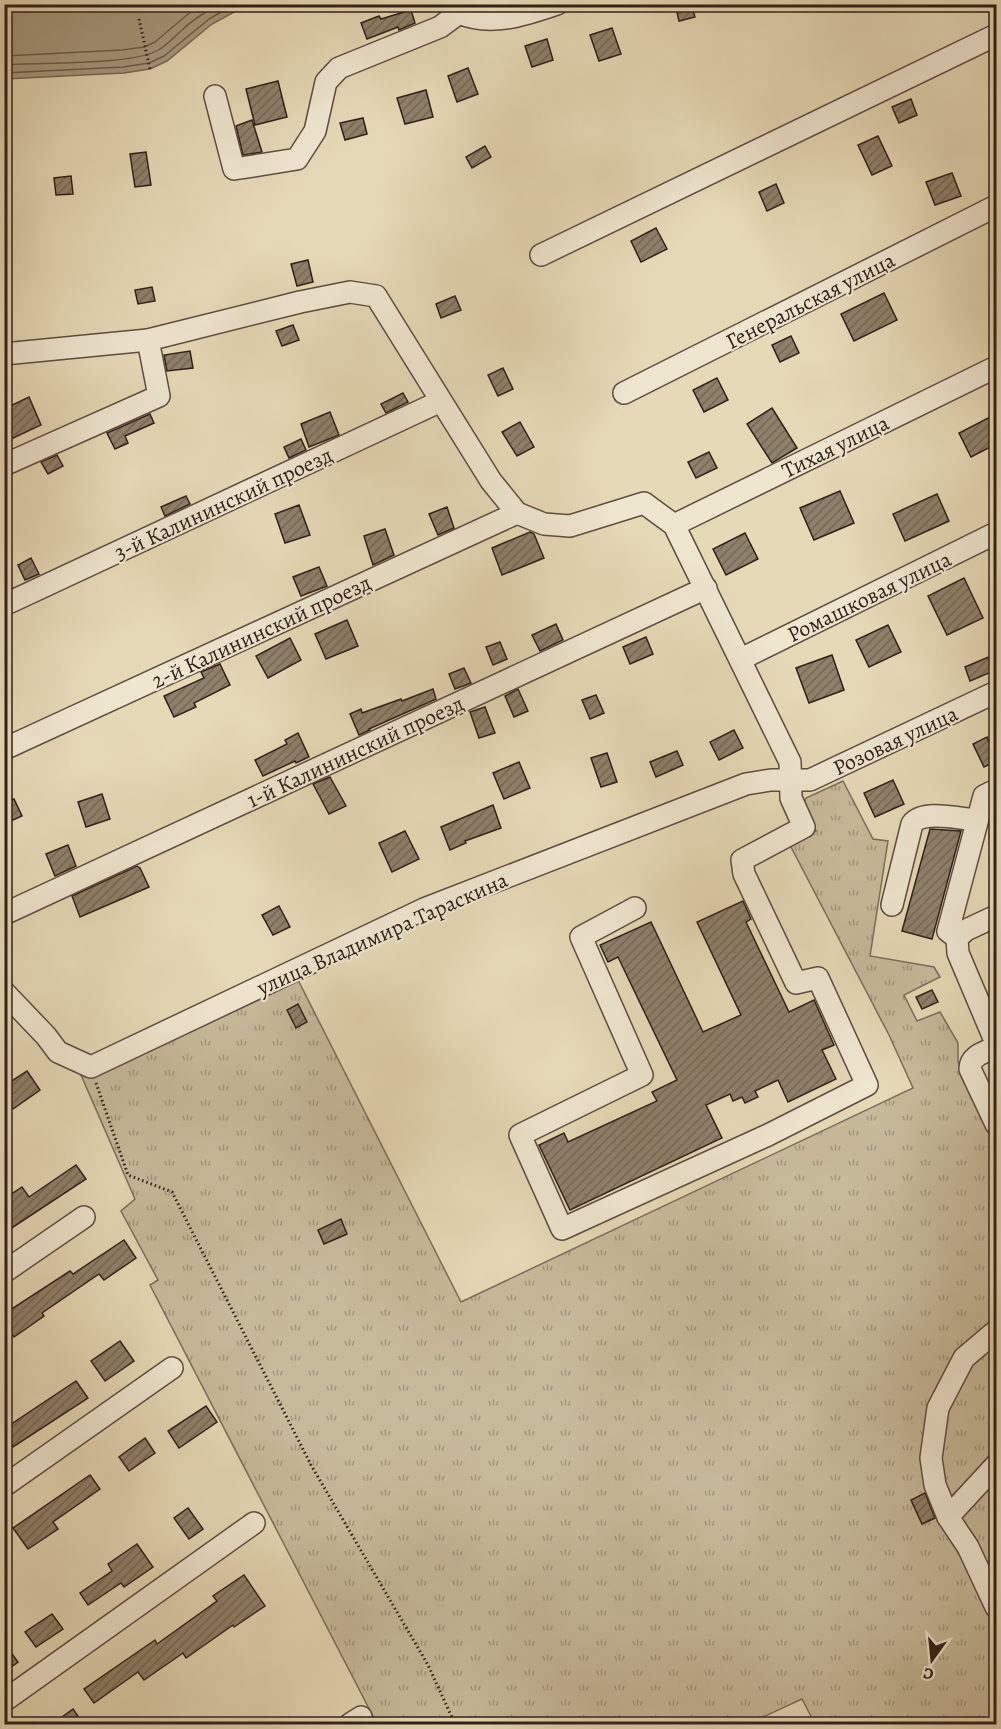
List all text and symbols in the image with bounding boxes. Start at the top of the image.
street label: Генеральская улица [721,245,901,357]
street label: Тихая улица [777,408,895,486]
street label: 3-й Калининский проезд [109,440,338,568]
street label: Ромашковая улица [782,544,957,650]
street label: 2-й Калининский проезд [147,568,376,696]
street label: 1-й Калининский проезд [242,688,469,815]
street label: Розовая улица [828,699,964,783]
street label: улица Владимира Тараскина [251,865,513,1003]
north arrow [902,1630,962,1690]
text: С [921,1662,936,1685]

